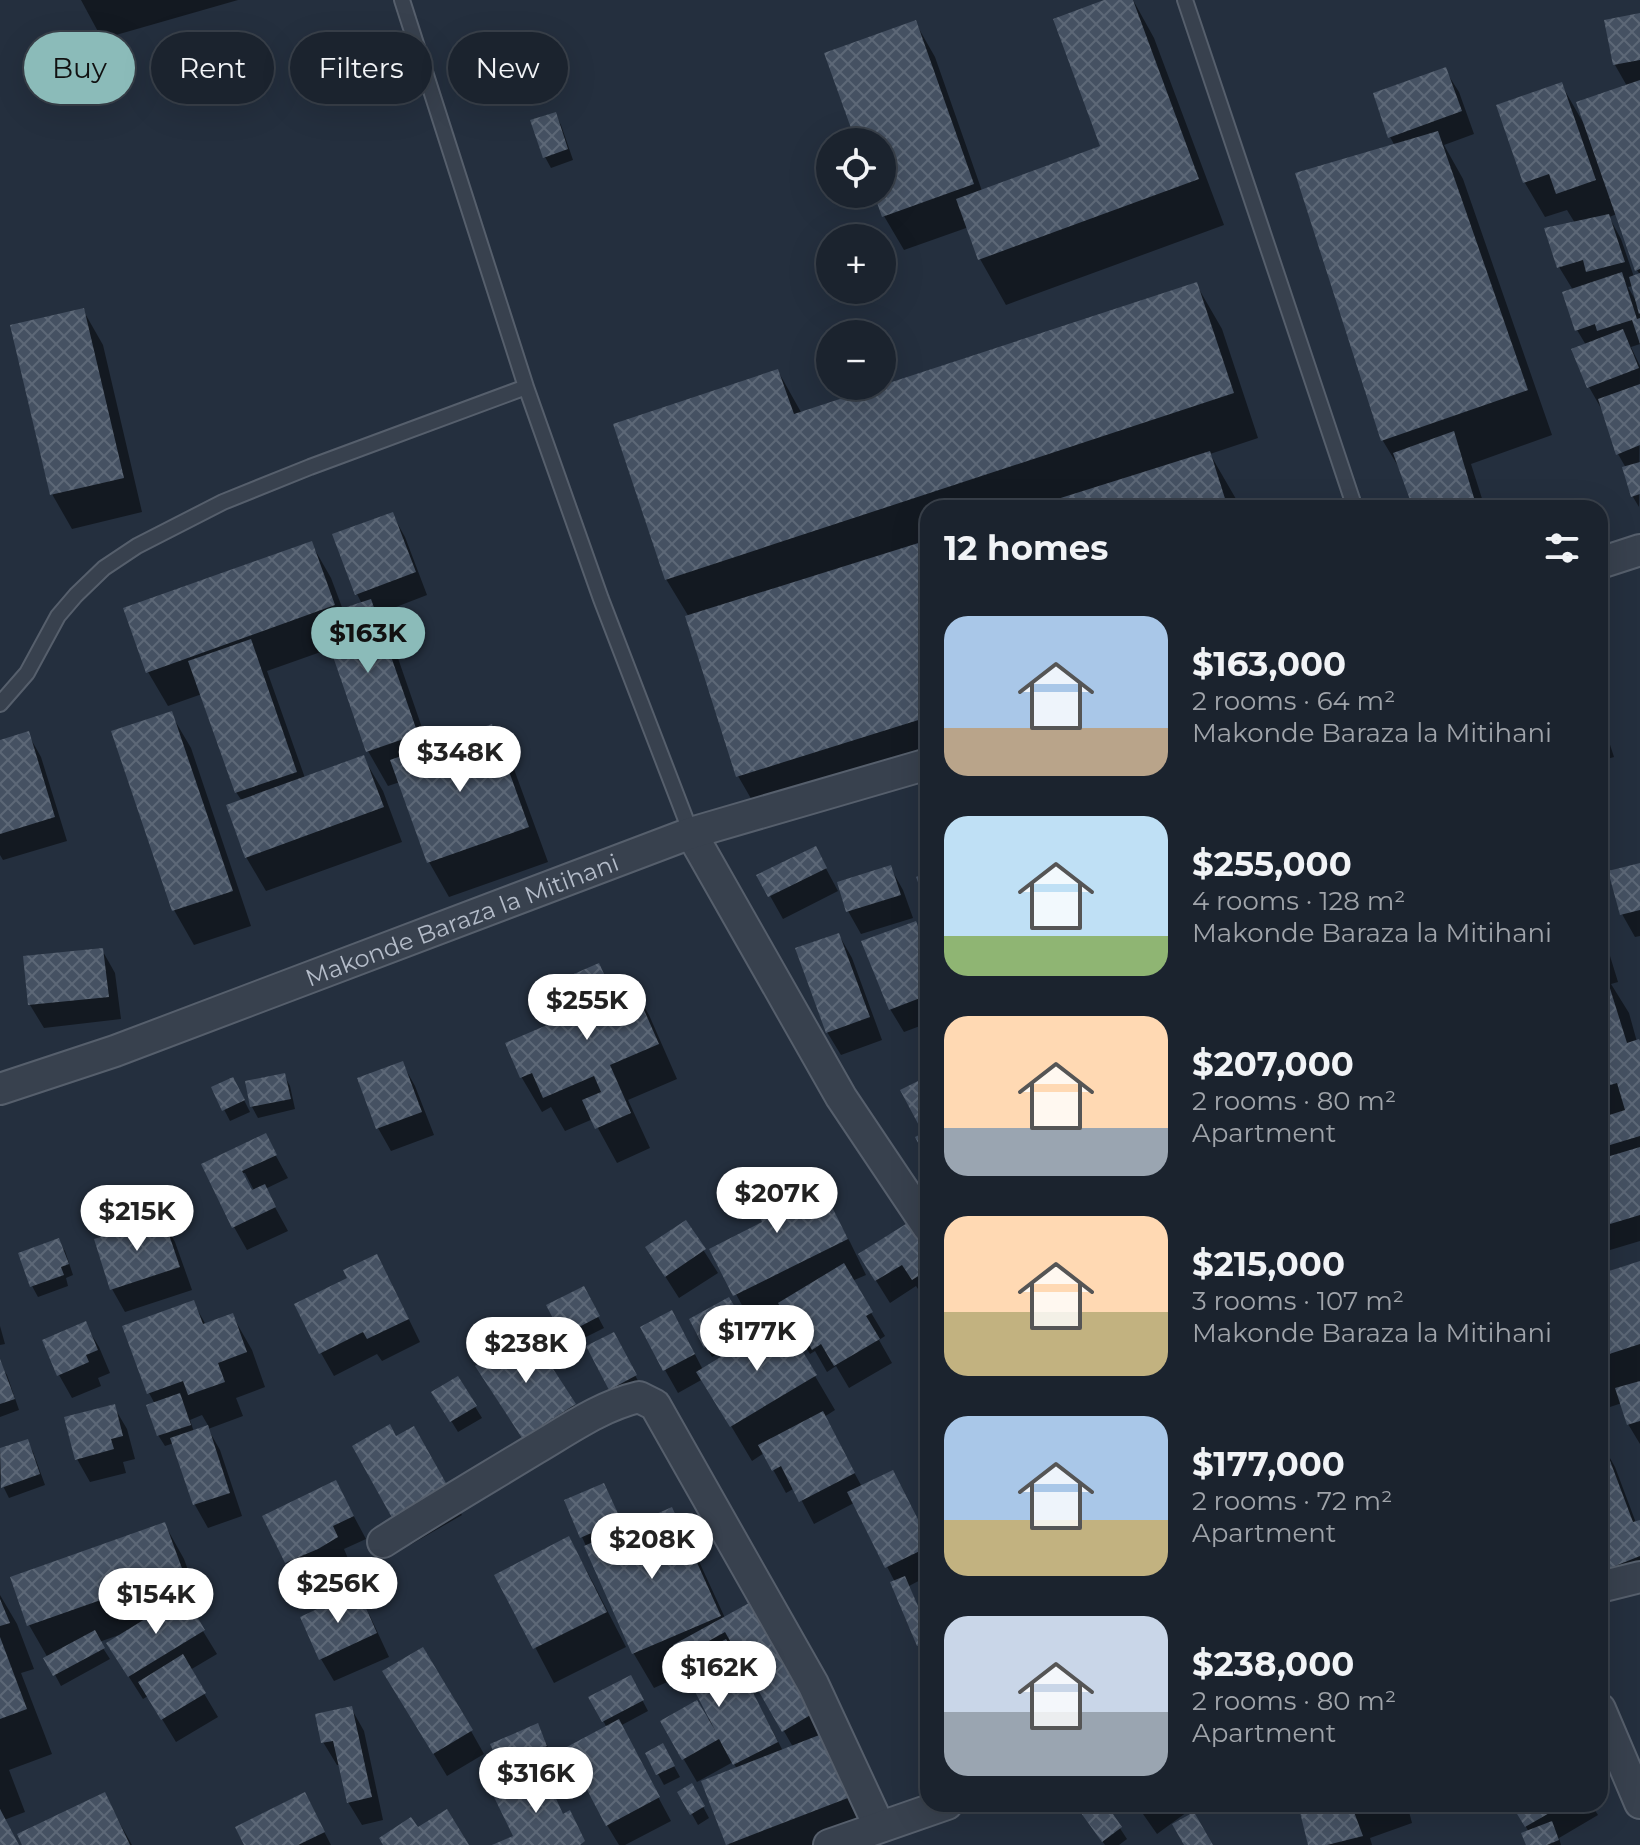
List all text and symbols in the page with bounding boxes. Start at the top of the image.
chip: Buy [24,32,135,104]
chip: Rent [151,32,274,104]
chip: Filters [290,32,432,104]
chip: New [448,32,568,104]
map controls [816,128,896,400]
button: locate [816,128,896,208]
button: + [816,224,896,304]
button: − [816,320,896,400]
icon: filters [1540,526,1584,570]
text: 12 homes [944,527,1108,569]
pin: $163K [312,607,424,675]
text: $163K [329,617,407,649]
text: $163,000 [1192,643,1346,685]
icon: home [1008,648,1104,744]
text: 2 rooms · 64 m² [1192,685,1395,717]
text: Makonde Baraza la Mitihani [1192,717,1552,749]
pin: $348K [404,726,516,794]
text: $348K [417,736,503,768]
text: $255,000 [1192,843,1352,885]
street label: Makonde Baraza la Mitihani [301,847,623,992]
icon: home [1008,848,1104,944]
text: 4 rooms · 128 m² [1192,885,1405,917]
text: Makonde Baraza la Mitihani [1192,917,1552,949]
pin: $255K [531,974,643,1042]
text: $255K [546,984,628,1016]
text: $207,000 [1192,1043,1354,1085]
icon: home [1008,1048,1104,1144]
text: 2 rooms · 80 m² [1192,1085,1396,1117]
text: Apartment [1192,1117,1336,1149]
pin: $207K [721,1167,833,1235]
text: $207K [735,1177,819,1209]
pin: $215K [81,1185,193,1253]
text: $215K [99,1195,175,1227]
text: $215,000 [1192,1243,1345,1285]
icon: home [1008,1248,1104,1344]
text: 3 rooms · 107 m² [1192,1285,1404,1317]
pin: $177K [701,1305,813,1373]
text: $177K [718,1315,796,1347]
pin: $238K [470,1317,582,1385]
text: Makonde Baraza la Mitihani [1192,1317,1552,1349]
text: $238K [484,1327,568,1359]
text: $177,000 [1192,1443,1345,1485]
icon: home [1008,1448,1104,1544]
text: 2 rooms · 72 m² [1192,1485,1392,1517]
pin: $208K [596,1513,708,1581]
text: Apartment [1192,1517,1336,1549]
text: $208K [609,1523,695,1555]
pin: $256K [282,1557,394,1625]
text: $256K [296,1567,380,1599]
pin: $154K [100,1568,212,1636]
text: $154K [116,1578,196,1610]
pin: $162K [663,1641,775,1709]
text: $238,000 [1192,1643,1354,1685]
icon: home [1008,1648,1104,1744]
text: $162K [680,1651,758,1683]
text: 2 rooms · 80 m² [1192,1685,1396,1717]
text: Apartment [1192,1717,1336,1749]
pin: $316K [480,1747,592,1815]
text: $316K [497,1757,575,1789]

